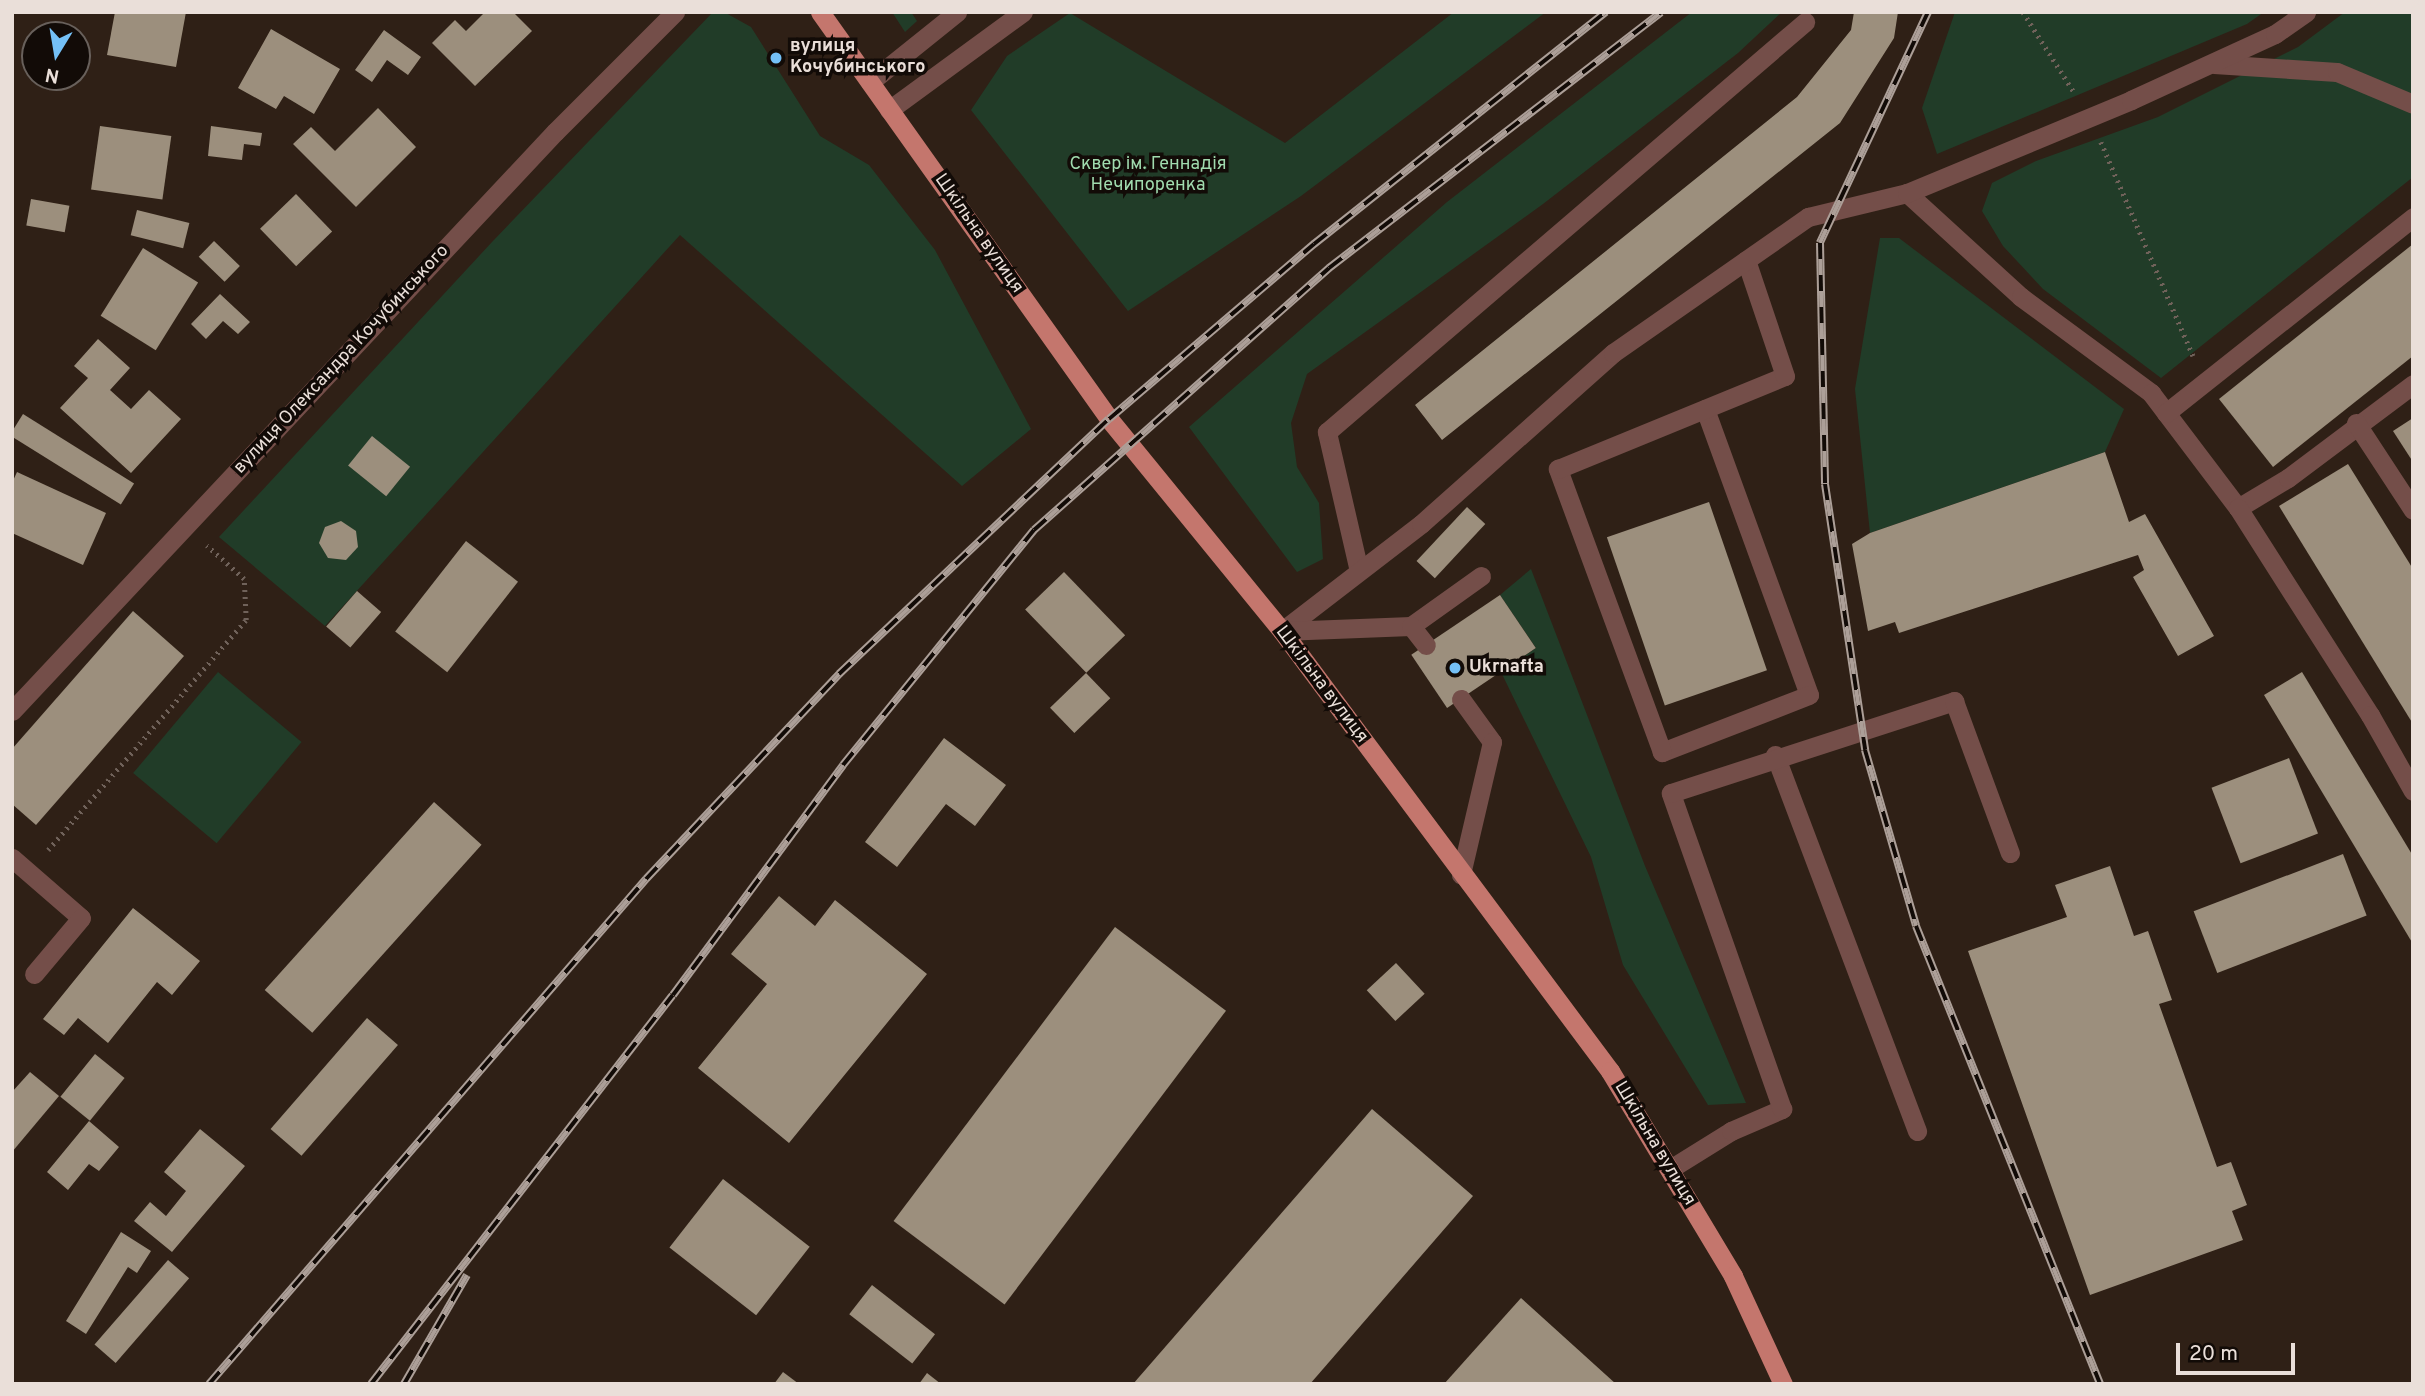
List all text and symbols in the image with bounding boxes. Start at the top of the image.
north arrow [21,21,91,91]
place label: вулиця Кочубинського [790,37,925,80]
marker: вулиця Кочубинського [768,50,784,66]
text: N [43,62,61,88]
park label: Сквер ім. Геннадія Нечипоренка [1069,155,1227,198]
street label: Шкільна вулиця [929,170,1027,298]
street label: вулиця Олександра Кочубинського [230,241,454,479]
street label: Шкільна вулиця [1270,622,1372,748]
place label: Ukrnafta [1469,657,1544,679]
marker: Ukrnafta [1447,660,1463,676]
street label: Шкільна вулиця [1609,1078,1699,1210]
scale bar [2180,1330,2299,1374]
text: 20 m [2189,1341,2238,1368]

